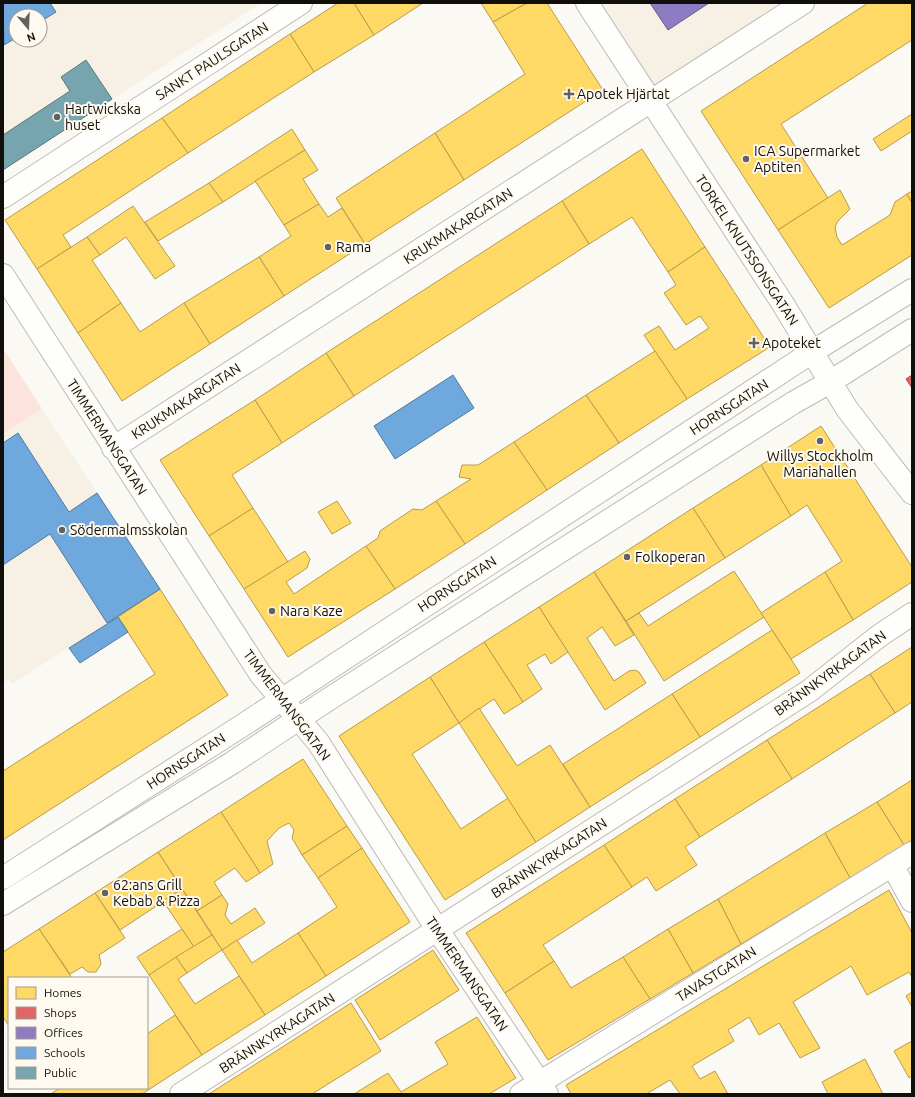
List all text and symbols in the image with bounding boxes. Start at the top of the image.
north arrow [8,8,48,48]
street label: SANKT PAULSGATAN [153,19,271,103]
text: N [25,30,37,44]
place label: Apotek Hjärtat [577,86,670,102]
marker: Apotek Hjärtat [564,89,574,99]
place label: Hartwickska huset [65,101,141,133]
marker: Hartwickska huset [52,112,62,122]
place label: ICA Supermarket Aptiten [754,143,860,175]
marker: ICA Supermarket Aptiten [741,154,751,164]
street label: TORKEL KNUTSSONSGATAN [692,172,802,328]
street label: KRUKMAKARGATAN [400,185,516,267]
place label: Rama [336,239,371,255]
marker: Rama [323,242,333,252]
place label: Apoteket [762,335,821,351]
marker: Apoteket [749,338,759,348]
street label: KRUKMAKARGATAN [128,360,244,442]
street label: TIMMERMANSGATAN [64,376,150,498]
street label: HORNSGATAN [687,376,771,438]
marker: Willys Stockholm Mariahallen [815,436,825,446]
place label: Willys Stockholm Mariahallen [767,448,873,480]
place label: Södermalmsskolan [70,522,188,538]
marker: Södermalmsskolan [57,525,67,535]
place label: Folkoperan [635,549,706,565]
marker: Folkoperan [622,552,632,562]
street label: HORNSGATAN [415,553,499,615]
place label: Nara Kaze [280,603,343,619]
marker: Nara Kaze [267,606,277,616]
street label: BRÄNNKYRKAGATAN [771,627,889,719]
street label: TIMMERMANSGATAN [240,646,334,764]
street label: HORNSGATAN [144,730,228,792]
street label: BRÄNNKYRKAGATAN [488,815,610,901]
place label: 62:ans Grill Kebab & Pizza [113,877,200,909]
marker: 62:ans Grill Kebab & Pizza [100,888,110,898]
street label: TIMMERMANSGATAN [423,914,511,1034]
street label: TAVASTGATAN [673,943,759,1005]
legend [8,977,148,1089]
text: Homes [44,986,82,999]
street label: BRÄNNKYRKAGATAN [216,990,338,1076]
text: Shops [44,1006,76,1019]
text: Offices [44,1026,83,1039]
text: Schools [44,1046,85,1059]
text: Public [44,1066,77,1079]

